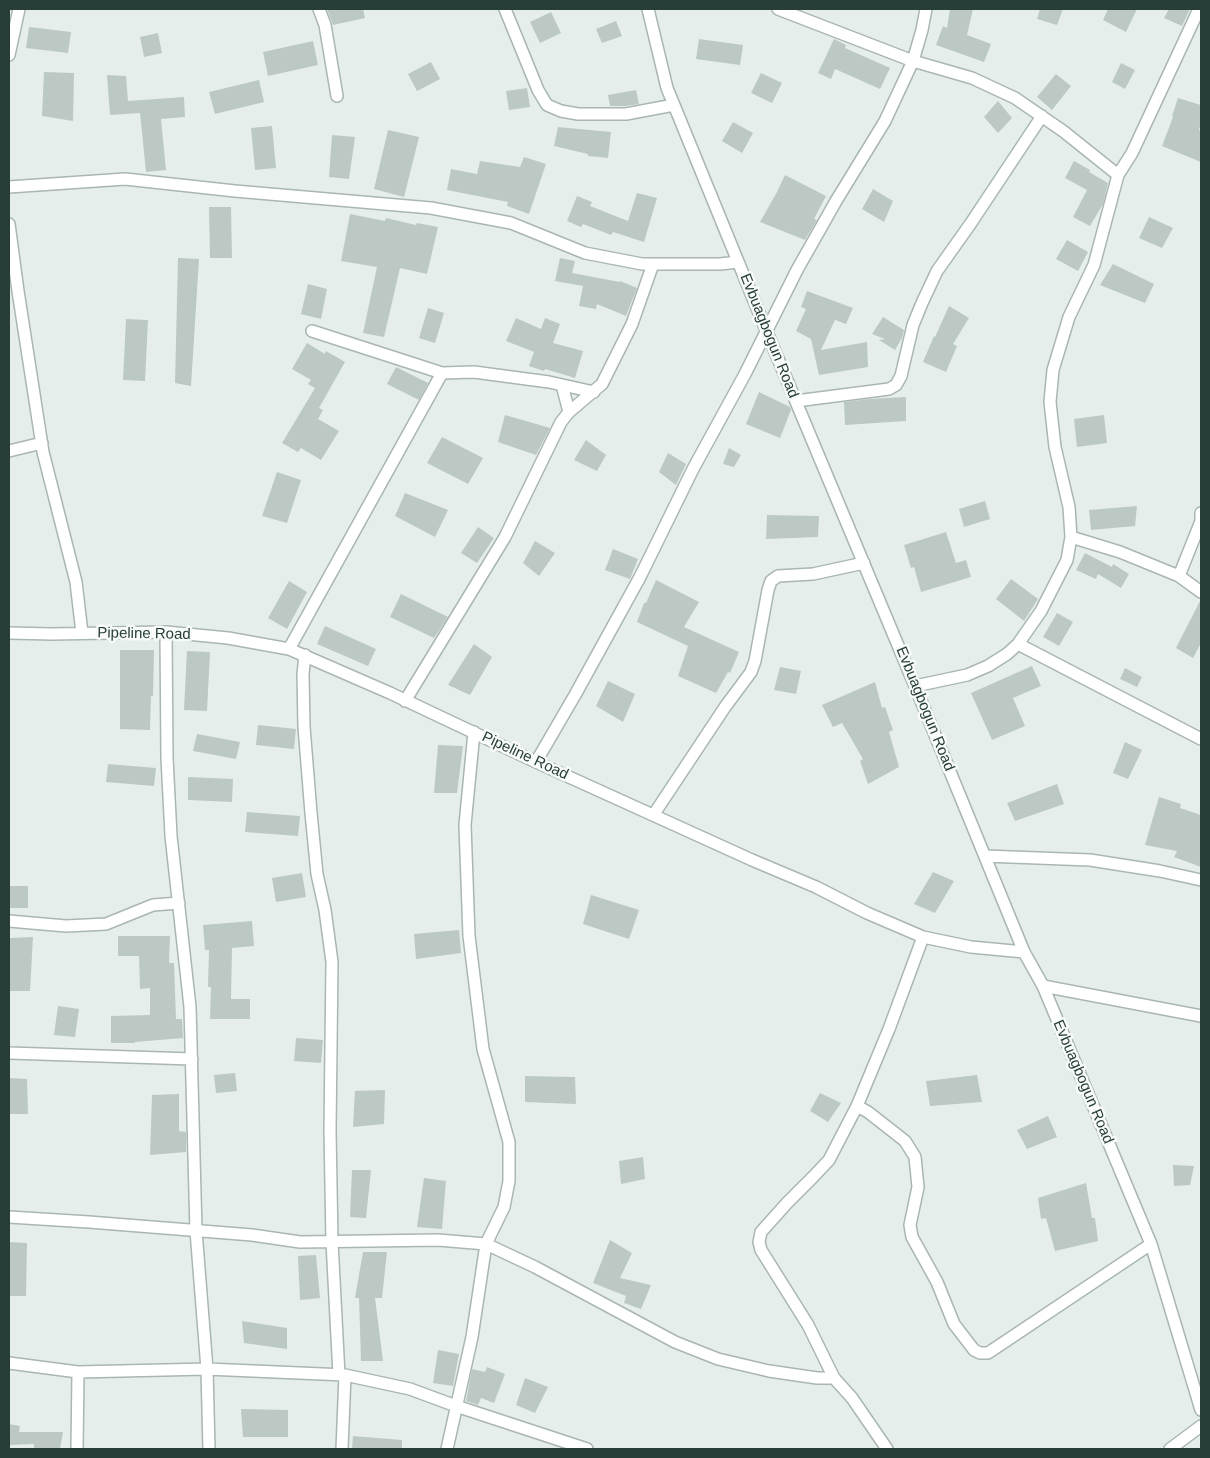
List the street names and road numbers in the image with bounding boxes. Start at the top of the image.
street label: Evbuagbogun Road [736,271,802,401]
street label: Pipeline Road [97,624,191,644]
street label: Evbuagbogun Road [892,644,958,774]
street label: Pipeline Road [479,728,571,784]
street label: Evbuagbogun Road [1049,1017,1117,1147]

